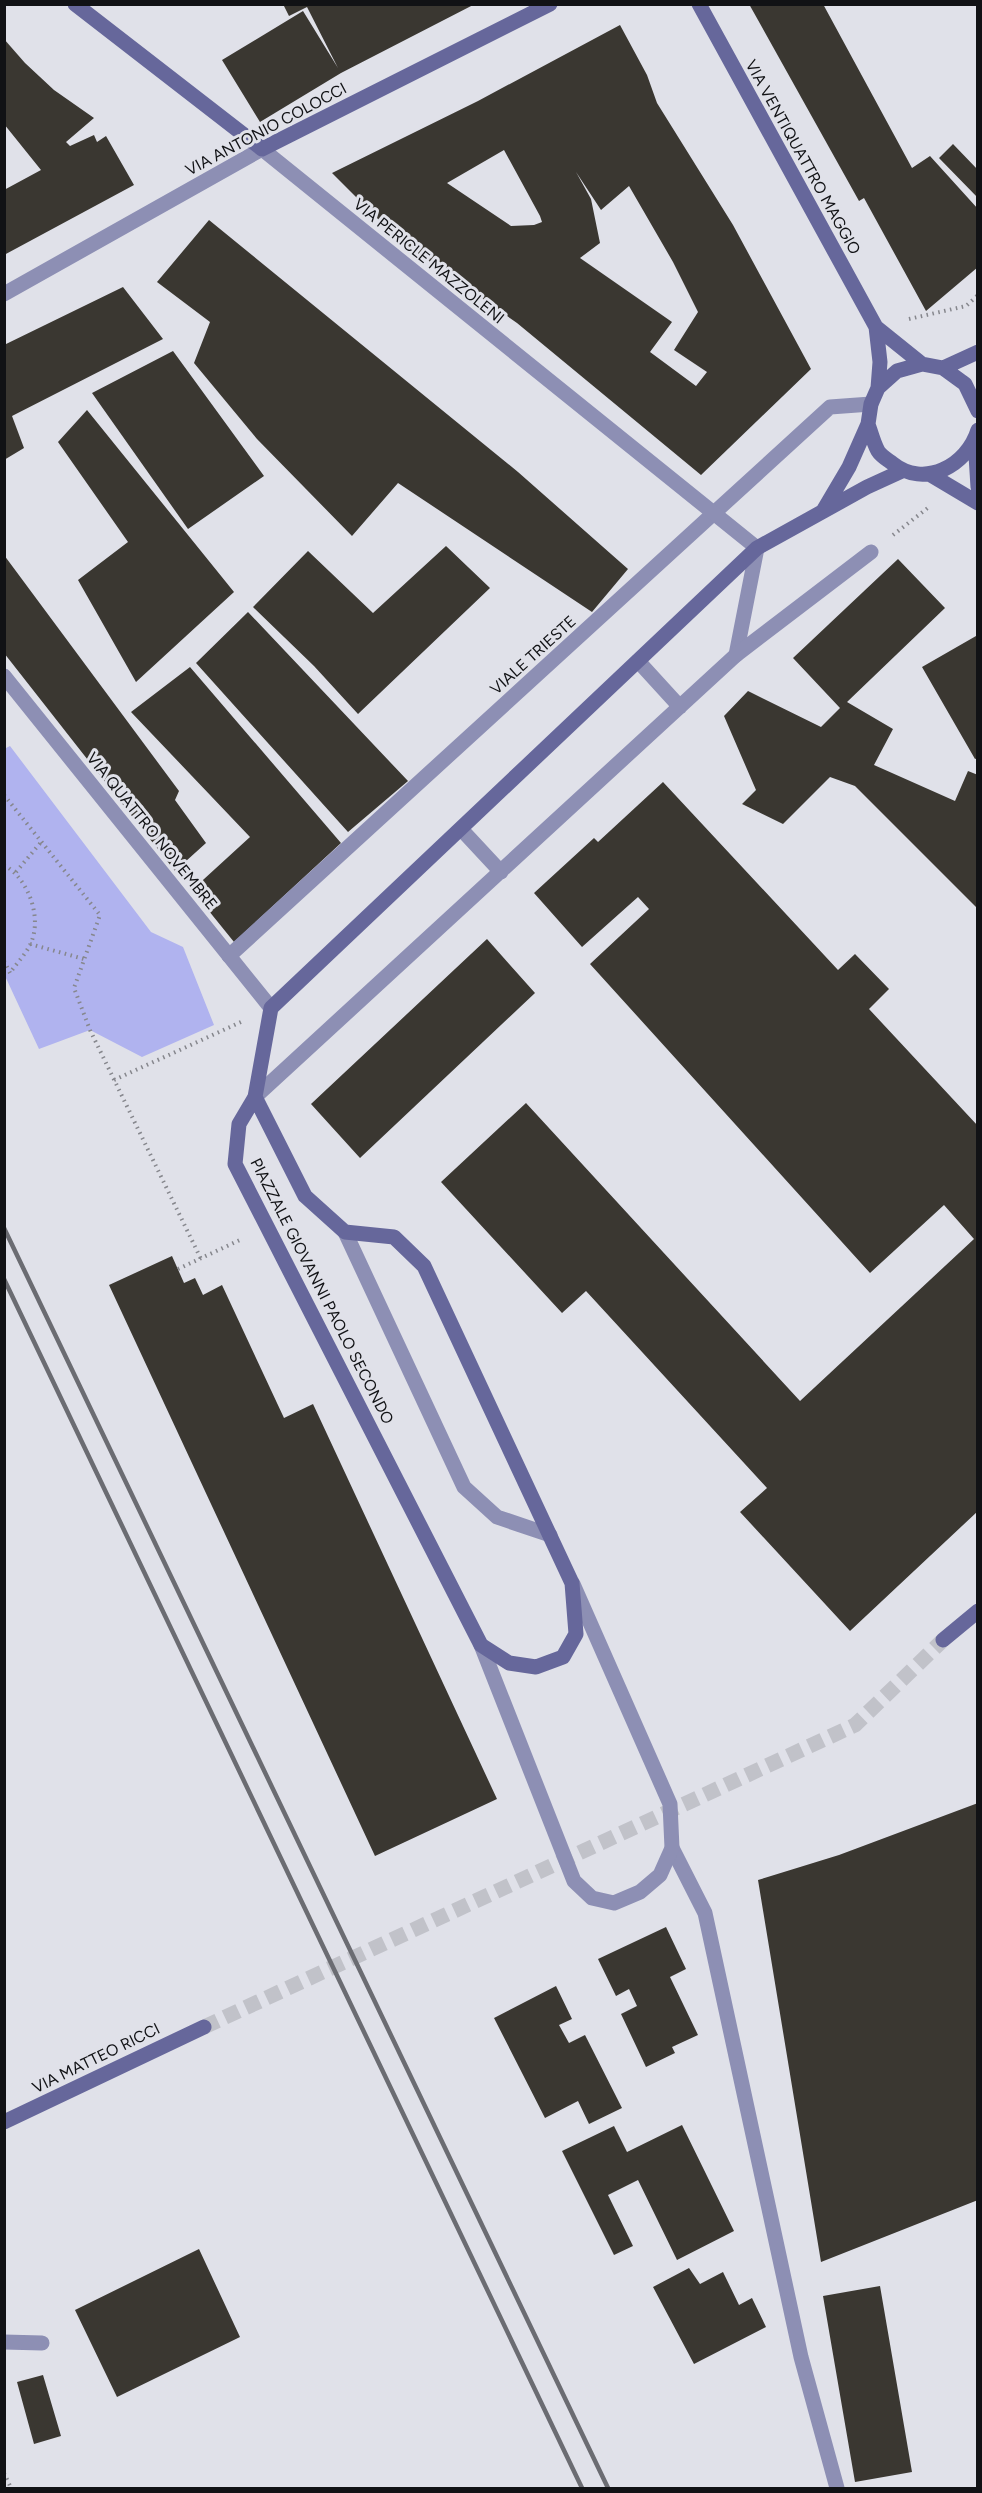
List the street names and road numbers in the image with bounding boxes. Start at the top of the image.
street label: VIA VENTIQUATTRO MAGGIO [741,56,865,258]
street label: VIA ANTONIO COLOCCI [182,78,350,180]
street label: VIA PERICLE MAZZOLENI [350,194,508,328]
street label: VIALE TRIESTE [486,612,580,698]
street label: VIA QUATTRO NOVEMBRE [83,749,221,913]
street label: PIAZZALE GIOVANNI PAOLO SECONDO [246,1155,398,1427]
street label: VIA MATTEO RICCI [29,2019,163,2097]

